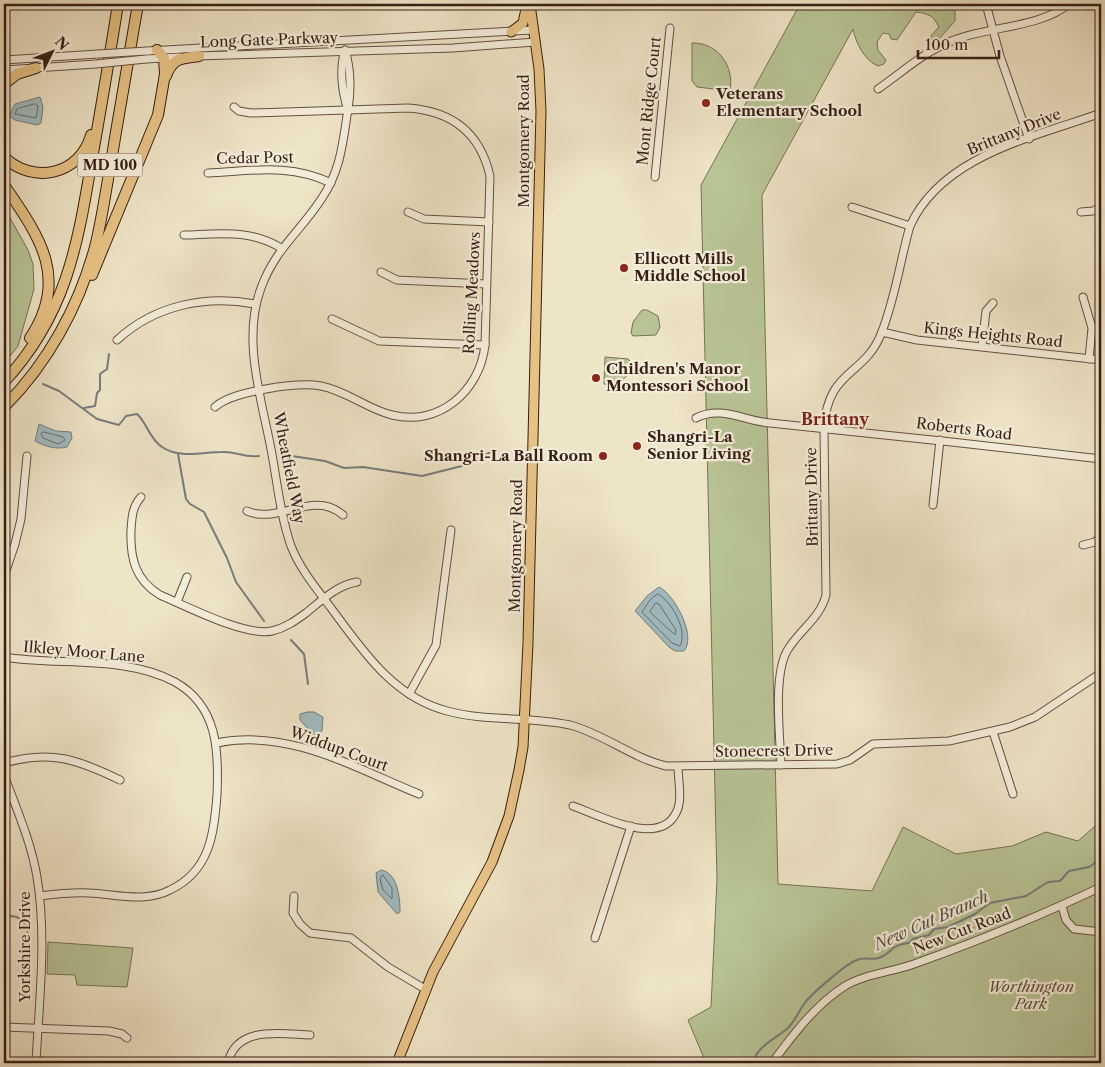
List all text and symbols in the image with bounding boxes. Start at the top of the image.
north arrow [28,28,78,78]
street label: Long Gate Parkway [200,28,339,51]
scale bar [918,28,999,60]
text: N [51,33,72,54]
street label: Mont Ridge Court [632,35,665,166]
text: 100 m [925,35,968,54]
street label: Montgomery Road [514,74,533,208]
place label: Veterans Elementary School [715,84,862,120]
marker: Veterans Elementary School [700,97,712,109]
street label: Brittany Drive [964,104,1064,159]
street label: Cedar Post [216,147,295,168]
road number: MD 100 [78,154,142,176]
street label: Rolling Meadows [459,231,484,355]
place label: Ellicott Mills Middle School [634,249,746,285]
marker: Ellicott Mills Middle School [618,262,630,274]
street label: Kings Heights Road [923,318,1064,351]
place label: Children's Manor Montessori School [606,359,749,395]
marker: Children's Manor Montessori School [590,372,602,384]
street label: Wheatfield Way [269,409,310,526]
district label: Brittany [801,409,870,429]
street label: Roberts Road [915,413,1013,444]
place label: Shangri-La Senior Living [647,427,751,463]
marker: Shangri-La Senior Living [631,440,643,452]
place label: Shangri-La Ball Room [424,446,593,465]
street label: Brittany Drive [801,447,822,547]
marker: Shangri-La Ball Room [597,450,609,462]
street label: Montgomery Road [505,479,526,613]
street label: Ilkley Moor Lane [22,637,146,666]
street label: Widdup Court [286,722,392,775]
street label: Stonecrest Drive [715,740,833,761]
water label: New Cut Branch [869,886,991,955]
street label: Yorkshire Drive [15,891,34,1004]
street label: New Cut Road [910,903,1013,958]
park label: Worthington Park [988,977,1074,1013]

